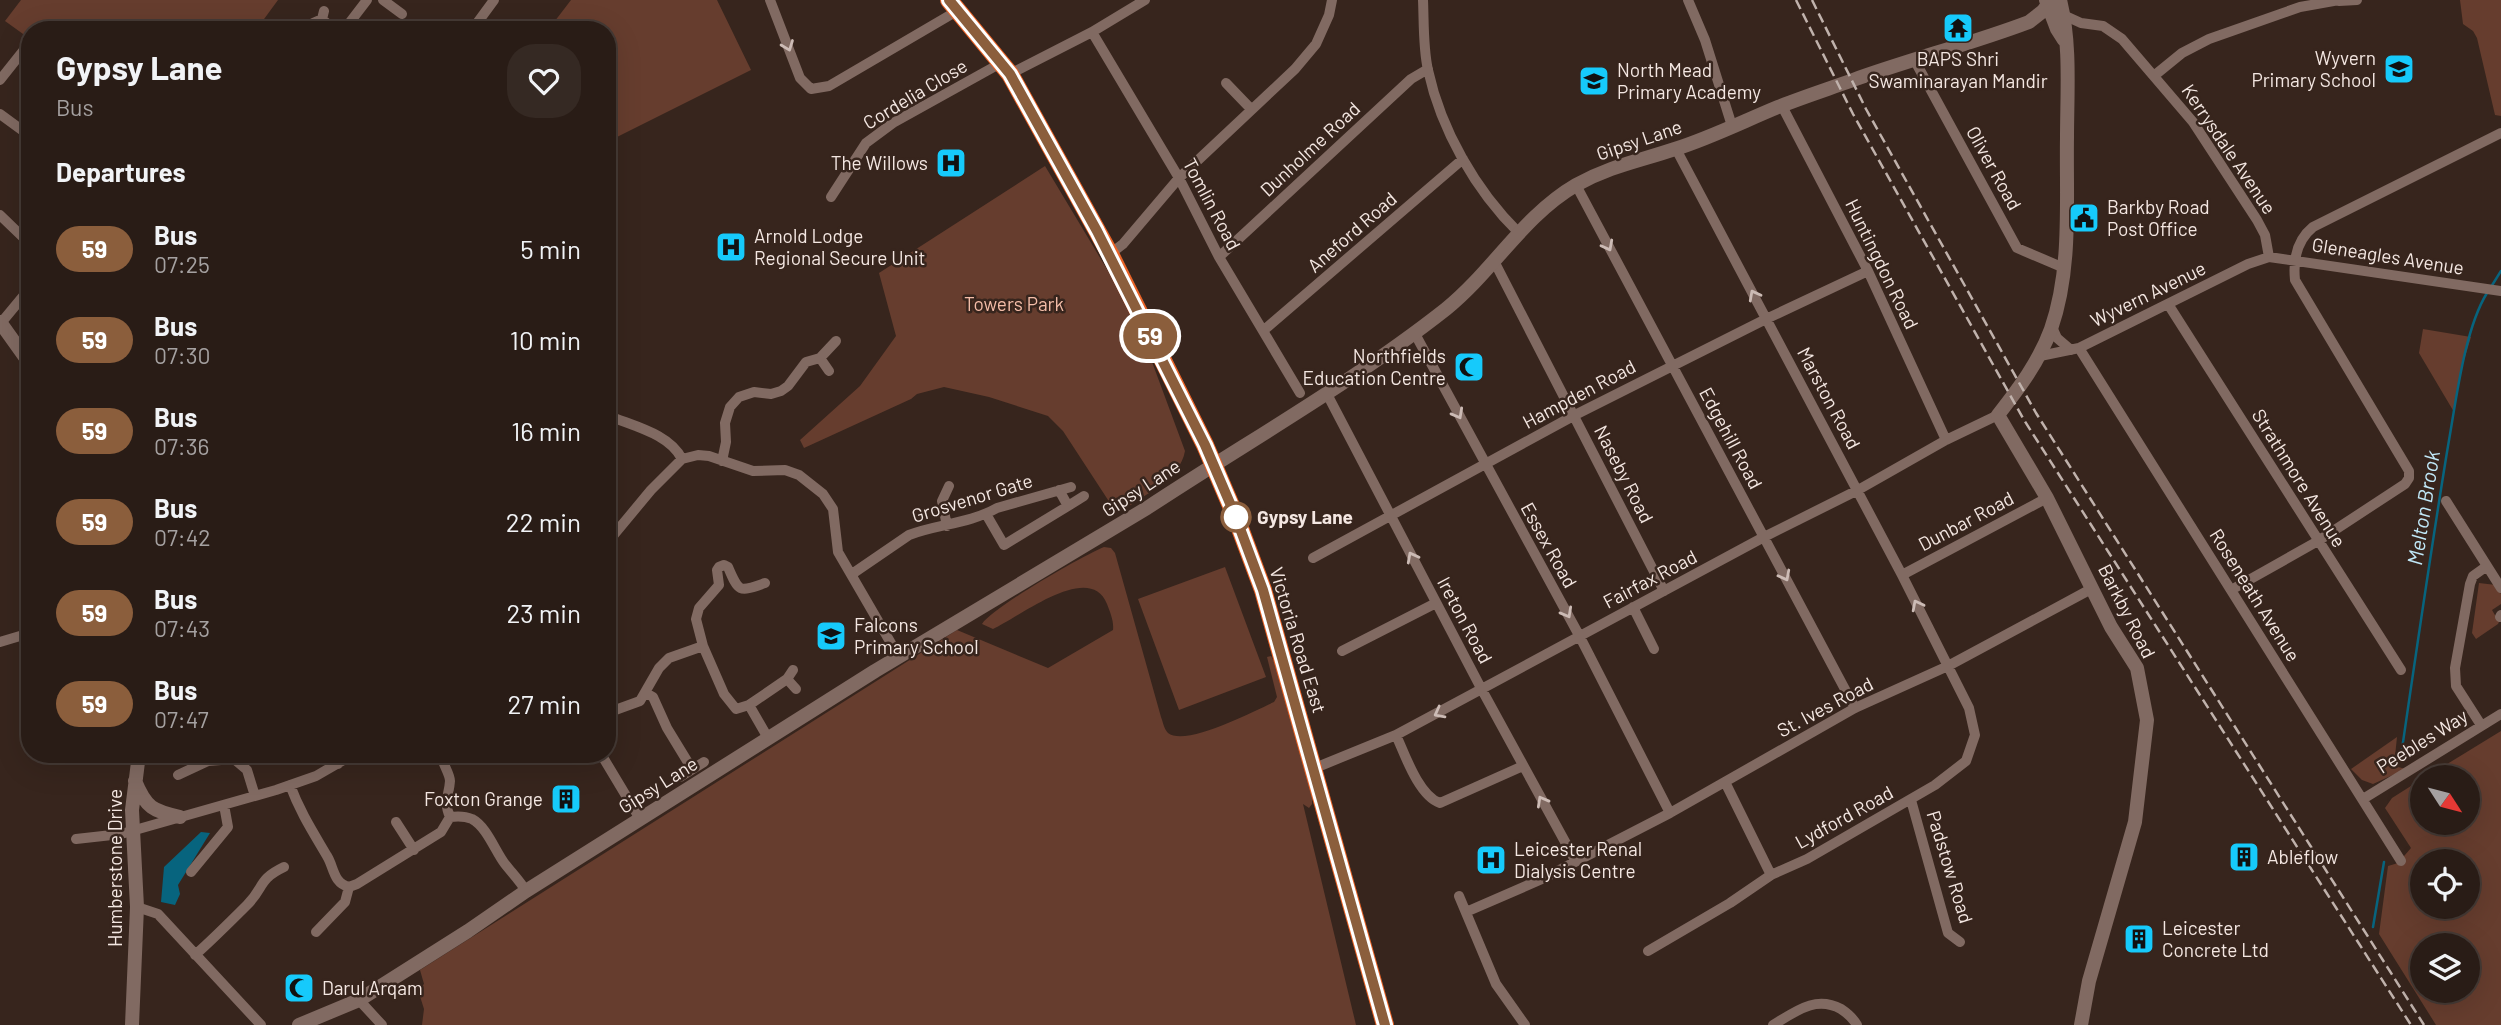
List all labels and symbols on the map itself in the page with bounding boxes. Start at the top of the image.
temple icon: BAPS Shri Swaminarayan Mandir [1941,11,1975,45]
one-way arrow [779,39,793,51]
place label: Wyvern Primary School [2251,46,2376,91]
place label: BAPS Shri Swaminarayan Mandir [1868,47,2048,92]
school or university icon: Wyvern Primary School [2382,52,2416,86]
street label: Cordelia Close [858,53,971,134]
place label: North Mead Primary Academy [1617,58,1761,103]
school or university icon: North Mead Primary Academy [1577,64,1611,98]
street label: Kerrysdale Avenue [2177,79,2281,218]
street label: Dunholme Road [1255,96,1364,201]
street label: Gipsy Lane [1593,114,1685,165]
street label: Oliver Road [1962,122,2027,214]
hospital icon: The Willows [934,146,968,180]
place label: The Willows [831,151,928,174]
street label: Tomlin Road [1179,154,1246,254]
street label: Aneford Road [1302,187,1401,277]
street label: Huntingdon Road [1841,195,1924,333]
place label: Barkby Road Post Office [2107,195,2210,240]
public building icon: Barkby Road Post Office [2067,201,2101,235]
place label: Arnold Lodge Regional Secure Unit [754,224,926,269]
hospital icon: Arnold Lodge Regional Secure Unit [714,230,748,264]
street label: Gleneagles Avenue [2310,232,2466,279]
one-way arrow [1600,238,1614,251]
street label: Wyvern Avenue [2086,256,2209,331]
one-way arrow [1748,290,1762,303]
park label: Towers Park [964,292,1064,315]
line badge: 59 [1118,313,1182,359]
street label: Marston Road [1793,343,1866,453]
place label: Northfields Education Centre [1303,344,1446,389]
mosque icon: Northfields Education Centre [1452,350,1486,384]
street label: Hampden Road [1518,354,1639,433]
street label: Edgehill Road [1695,383,1768,493]
street label: Strathmore Avenue [2248,404,2351,551]
one-way arrow [1450,407,1463,419]
street label: Naseby Road [1590,421,1659,526]
water label: Melton Brook [2401,448,2444,567]
street label: Gipsy Lane [1097,454,1184,521]
street label: Grosvenor Gate [909,468,1035,527]
street label: Dunbar Road [1914,486,2017,555]
street label: Essex Road [1517,498,1582,592]
marker: Gypsy Lane [1221,502,1251,532]
place label: Gypsy Lane [1257,505,1353,528]
street label: Roseneath Avenue [2205,524,2306,665]
street label: Fairfax Road [1599,544,1701,613]
one-way arrow [1407,552,1420,564]
street label: Barkby Road [2094,560,2161,662]
street label: Victoria Road East [1265,564,1332,716]
one-way arrow [1777,569,1790,581]
street label: Ireton Road [1433,573,1498,667]
one-way arrow [1911,600,1925,612]
one-way arrow [1559,606,1572,619]
place label: Falcons Primary School [854,613,979,658]
school or university icon: Falcons Primary School [814,619,848,653]
street label: St. Ives Road [1773,672,1877,742]
street label: Peebles Way [2372,703,2472,778]
one-way arrow [1434,704,1446,718]
street label: Gipsy Lane [614,751,701,818]
north arrow [2410,765,2480,835]
street label: Lydford Road [1791,780,1897,853]
building icon: Foxton Grange [549,782,583,816]
place label: Foxton Grange [424,787,543,810]
street label: Humberstone Drive [103,789,126,947]
one-way arrow [1537,795,1550,808]
street label: Padstow Road [1922,808,1979,926]
place label: Leicester Renal Dialysis Centre [1514,837,1642,882]
building icon: Ableflow [2227,840,2261,874]
hospital icon: Leicester Renal Dialysis Centre [1474,843,1508,877]
place label: Ableflow [2267,845,2339,868]
place label: Leicester Concrete Ltd [2162,916,2269,961]
building icon: Leicester Concrete Ltd [2122,922,2156,956]
mosque icon: Darul Arqam [282,971,316,1005]
place label: Darul Arqam [322,976,423,999]

